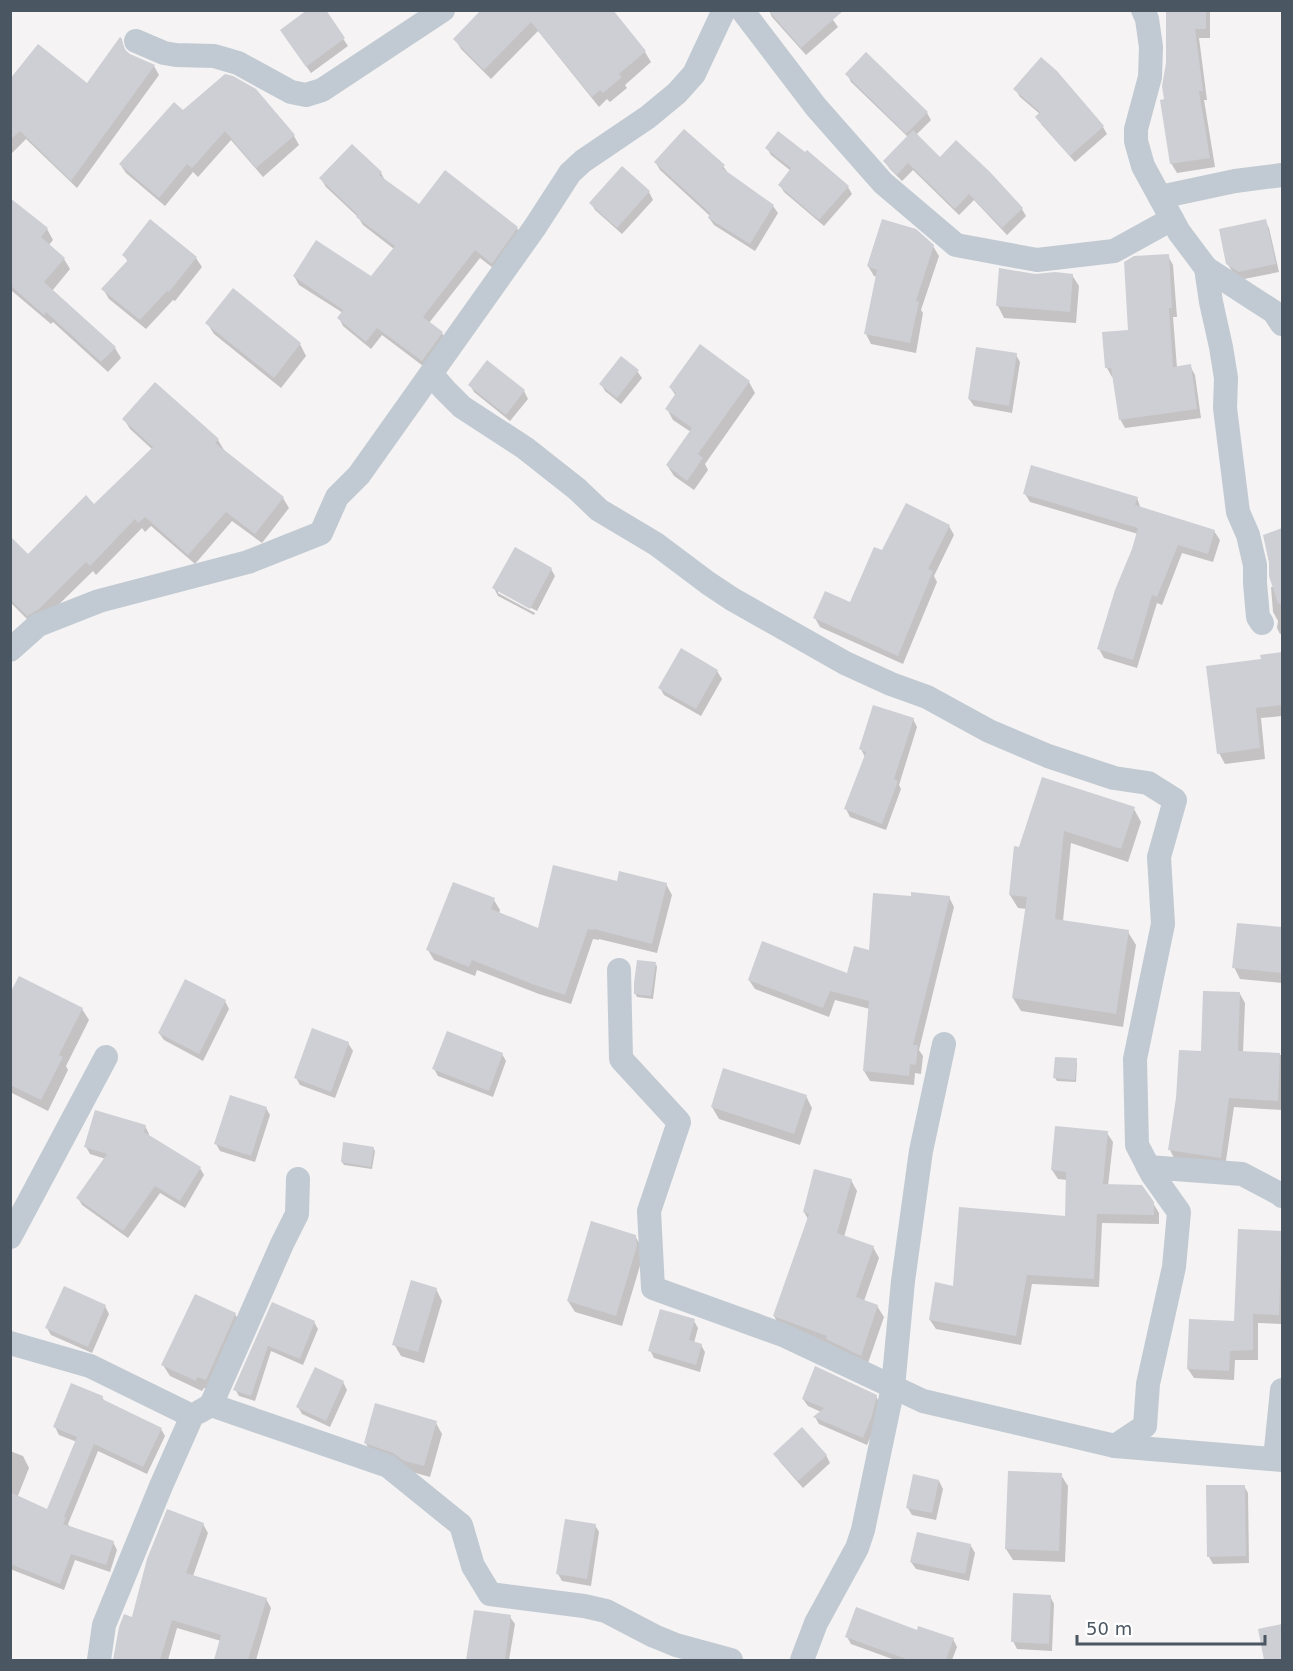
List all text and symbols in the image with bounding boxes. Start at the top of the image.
scale bar [1077,1608,1264,1646]
text: 50 m [1086,1618,1132,1639]

